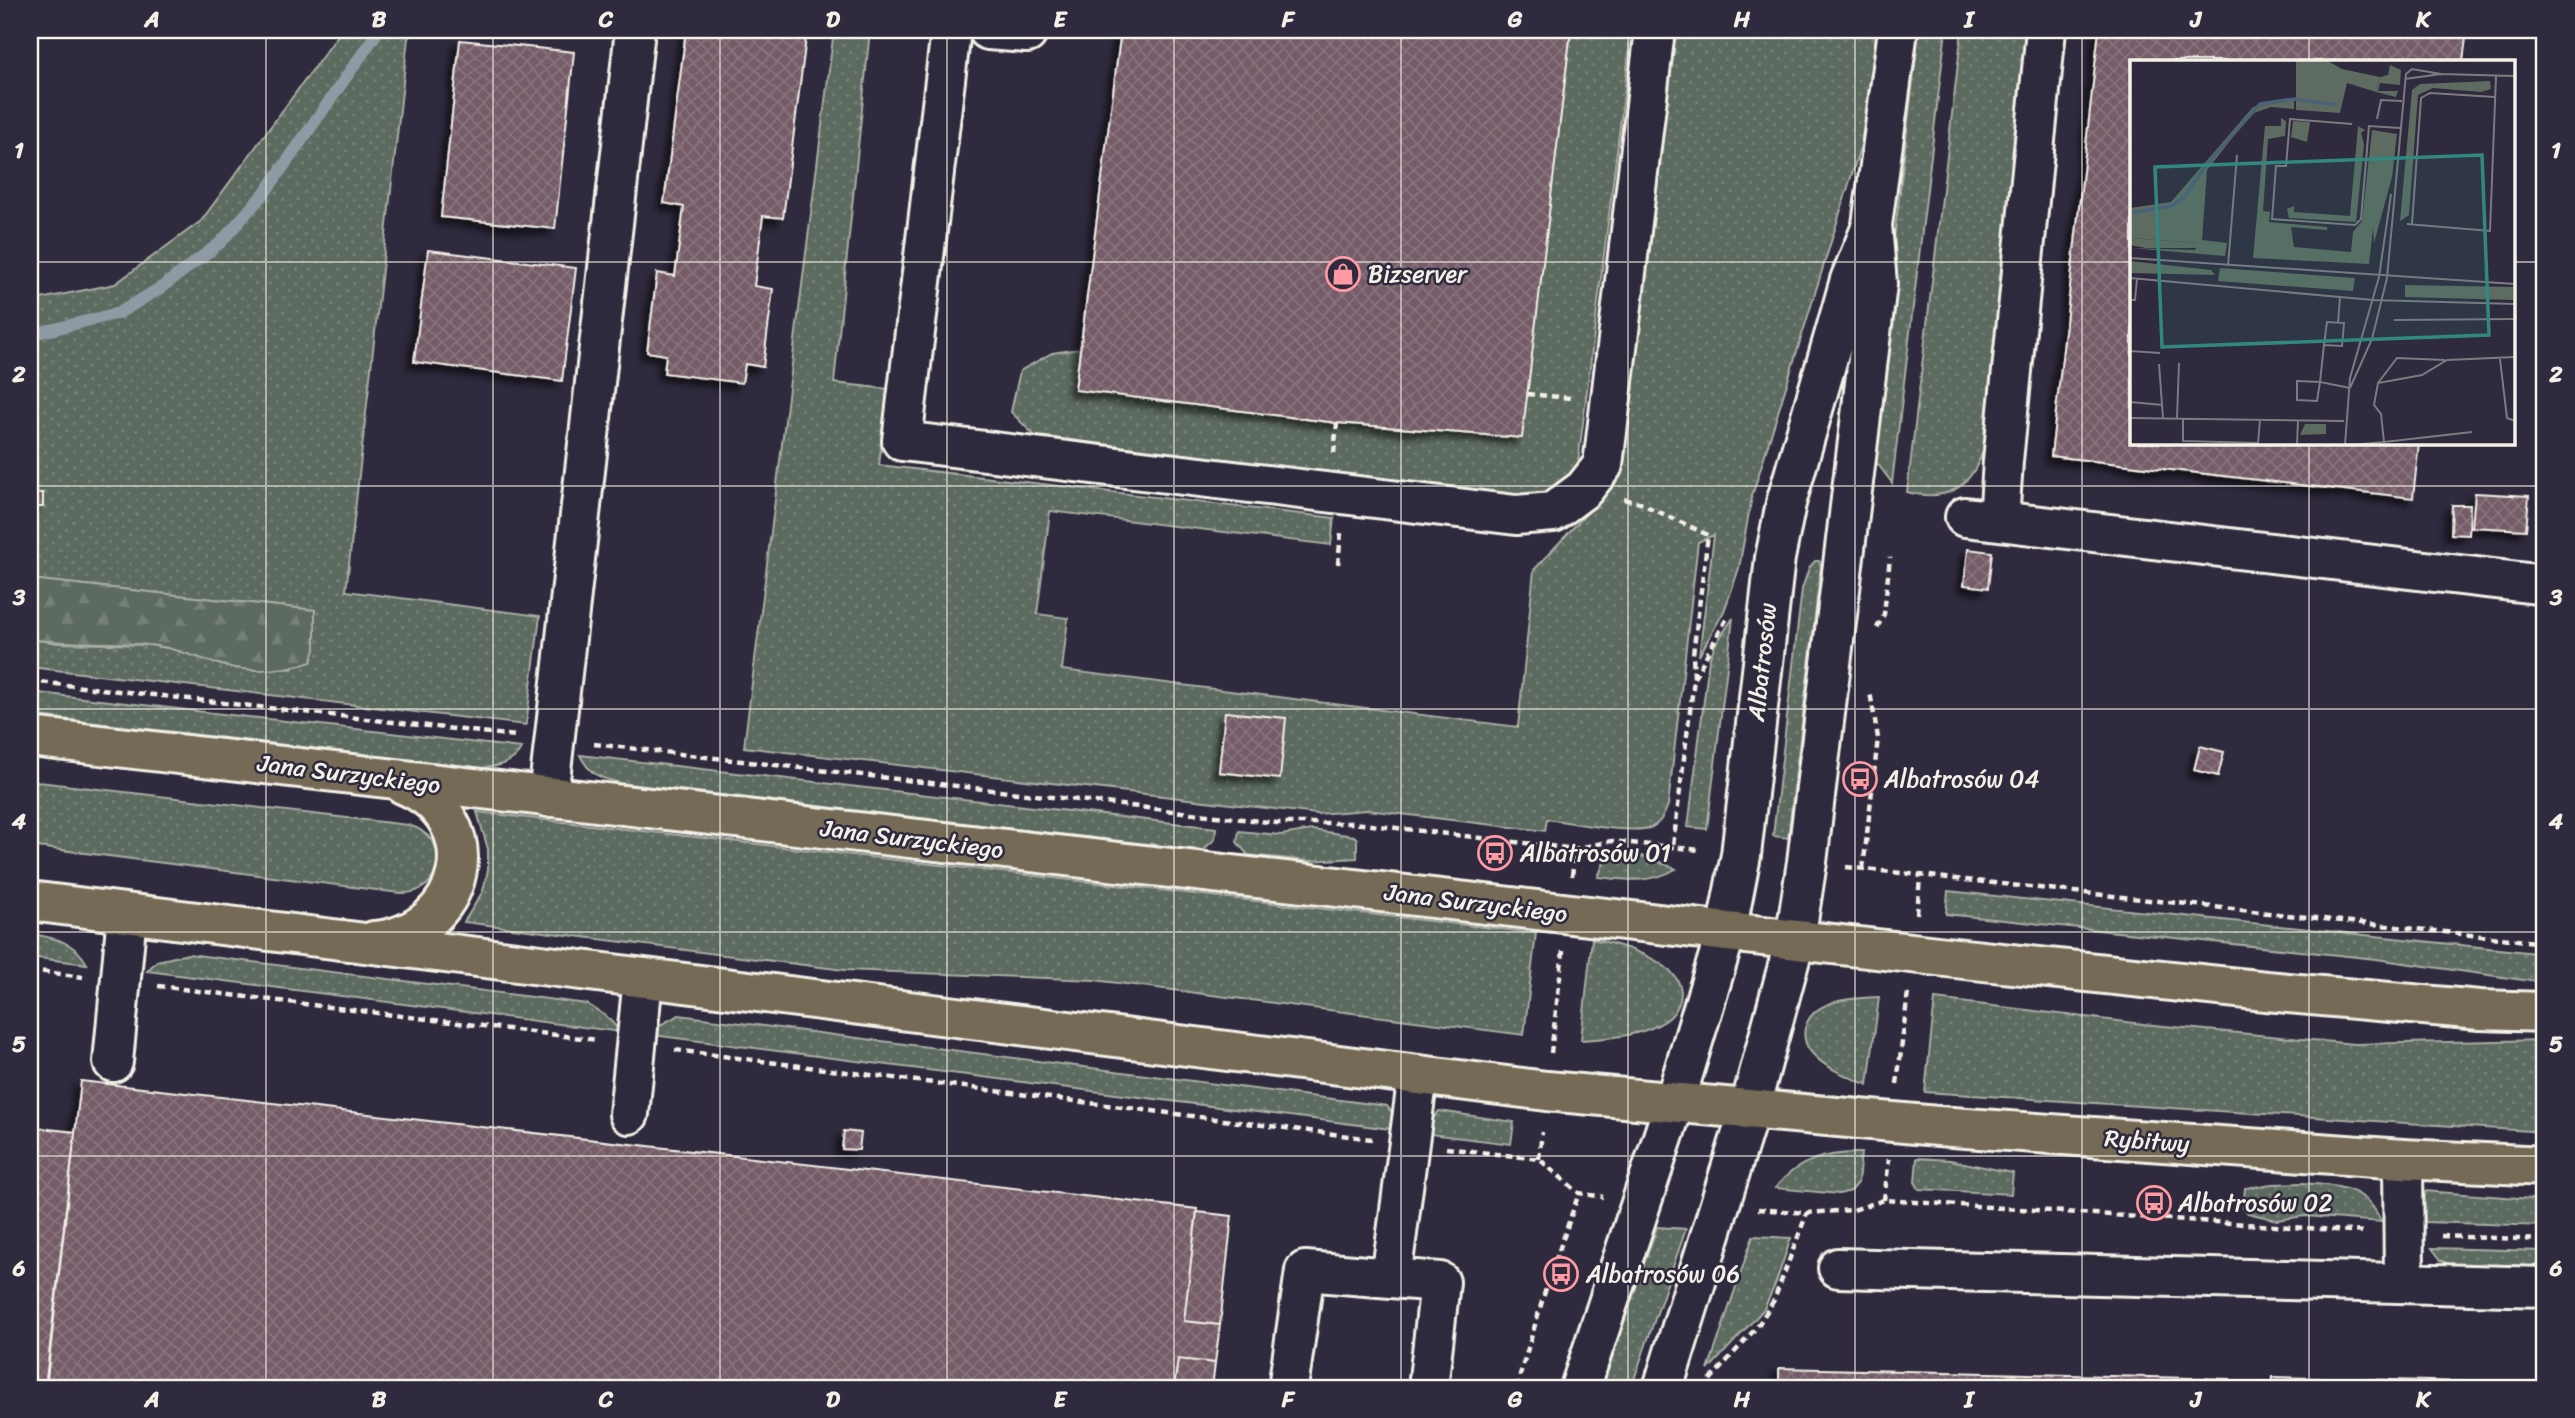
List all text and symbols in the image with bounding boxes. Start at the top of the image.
text: A [143,0,160,40]
text: B [372,0,387,40]
text: C [598,0,614,40]
text: D [826,0,841,40]
text: E [1054,0,1069,40]
text: F [1281,0,1296,40]
text: G [1507,0,1523,40]
text: H [1733,0,1751,40]
text: I [1963,0,1975,40]
text: J [2189,0,2203,40]
text: K [2415,0,2432,40]
inset map [2130,60,2516,444]
text: 1 [14,130,24,171]
text: 1 [2551,130,2561,171]
place label: Bizserver [1368,253,1469,295]
shop icon: Bizserver [1324,255,1362,293]
text: 2 [11,354,26,395]
text: 2 [2548,354,2563,395]
text: 3 [12,577,26,618]
text: 3 [2549,577,2563,618]
street label: Albatrosów [1735,600,1789,724]
street label: Jana Surzyckiego [254,742,443,806]
place label: Albatrosów 04 [1883,758,2039,800]
bus stop icon: Albatrosów 04 [1841,760,1879,798]
text: 4 [11,801,27,842]
text: 4 [2548,801,2564,842]
street label: Jana Surzyckiego [817,807,1006,871]
place label: Albatrosów 01 [1519,832,1671,874]
bus stop icon: Albatrosów 01 [1476,834,1514,872]
street label: Jana Surzyckiego [1381,871,1570,935]
text: 5 [12,1024,26,1065]
text: 5 [2549,1024,2563,1065]
street label: Rybitwy [2103,1117,2191,1165]
place label: Albatrosów 02 [2177,1182,2332,1224]
bus stop icon: Albatrosów 02 [2135,1184,2173,1222]
text: 6 [11,1248,26,1289]
text: 6 [2548,1248,2563,1289]
place label: Albatrosów 06 [1585,1253,1740,1295]
bus stop icon: Albatrosów 06 [1542,1255,1580,1293]
text: A [143,1379,160,1418]
text: B [372,1379,387,1418]
text: C [598,1379,614,1418]
text: D [826,1379,841,1418]
text: E [1054,1379,1069,1418]
text: F [1281,1379,1296,1418]
text: G [1507,1379,1523,1418]
text: H [1733,1379,1751,1418]
text: I [1963,1379,1975,1418]
text: J [2189,1379,2203,1418]
text: K [2415,1379,2432,1418]

